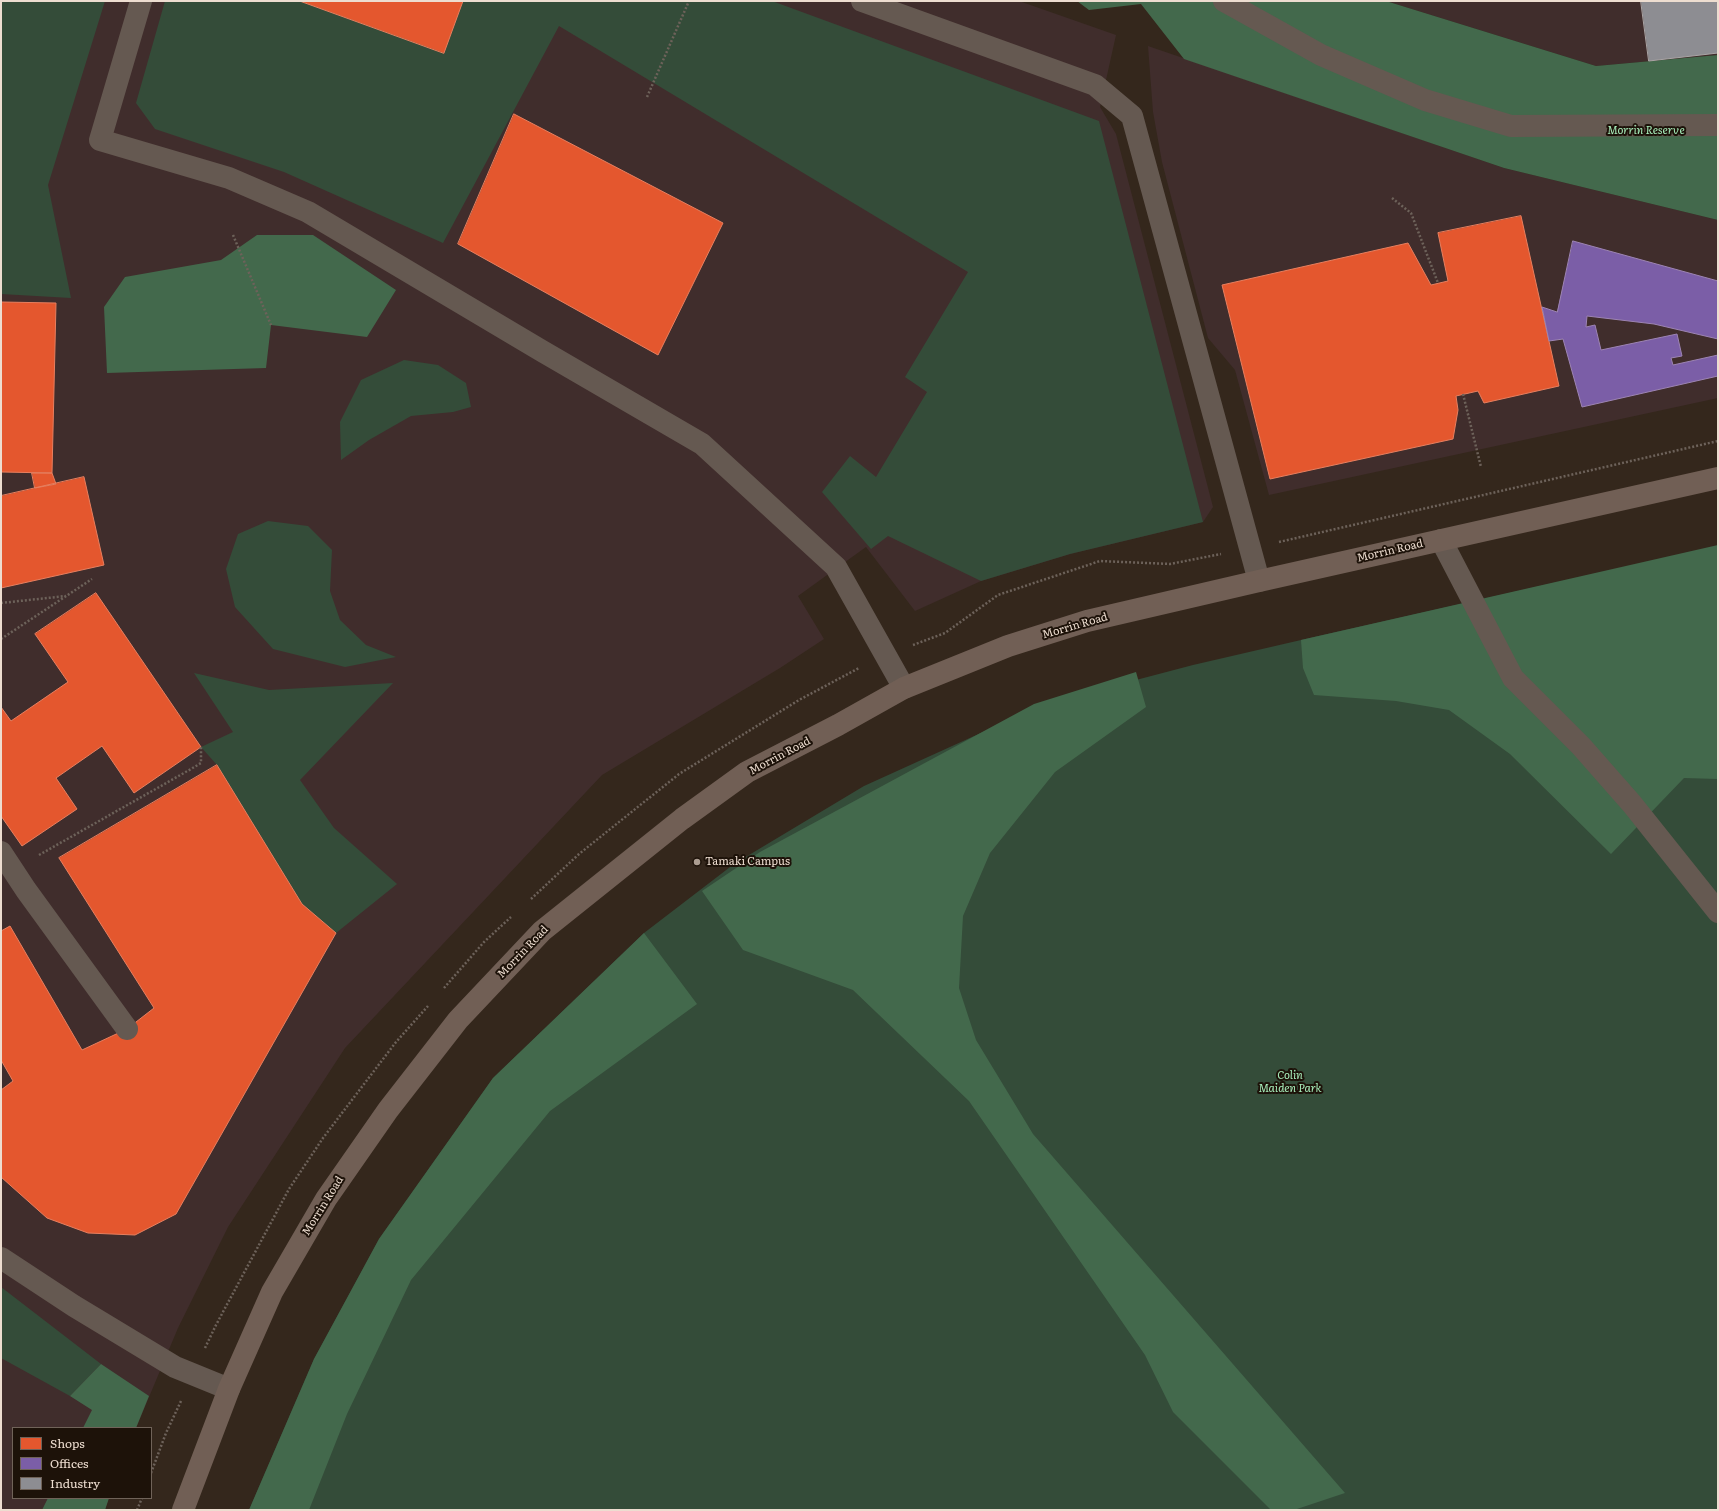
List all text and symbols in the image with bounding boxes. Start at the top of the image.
park label: Morrin Reserve [1607,124,1685,138]
street label: Morrin Road [1356,537,1424,565]
street label: Morrin Road [1041,610,1109,642]
street label: Morrin Road [747,734,813,778]
place label: Tamaki Campus [705,855,790,869]
marker: Tamaki Campus [692,857,702,867]
street label: Morrin Road [495,923,551,981]
park label: Colin Maiden Park [1258,1069,1322,1095]
street label: Morrin Road [300,1174,346,1238]
legend [12,1427,152,1499]
text: Shops [50,1434,85,1452]
text: Offices [50,1454,88,1472]
text: Industry [50,1474,100,1492]

